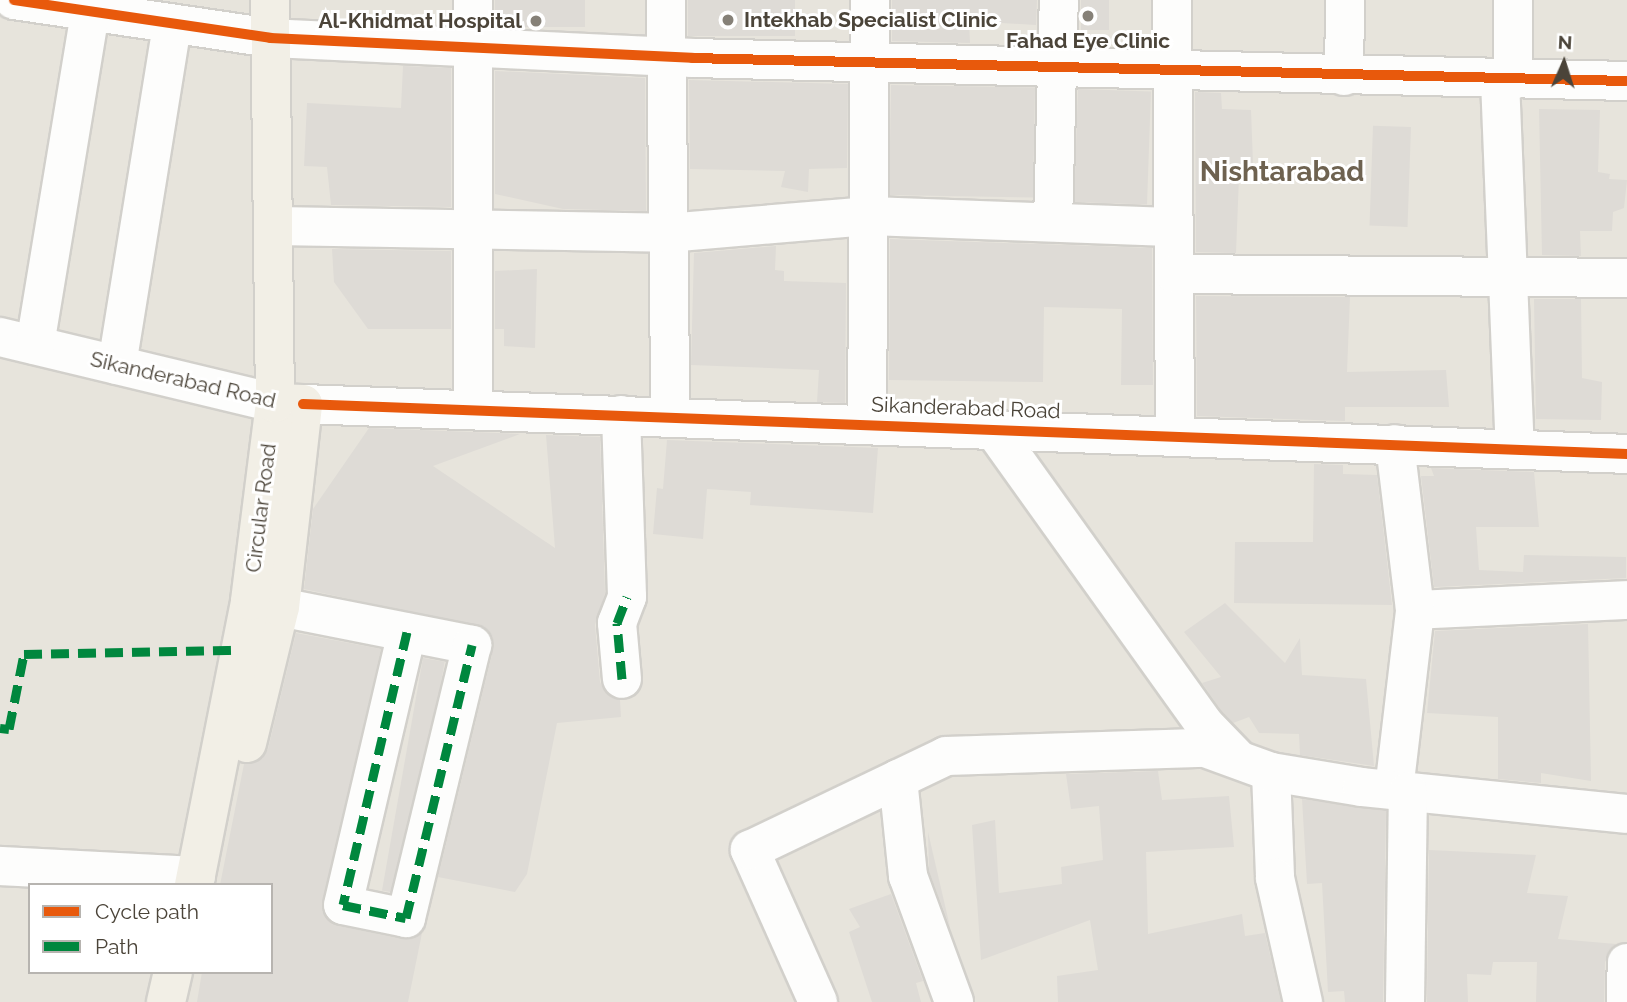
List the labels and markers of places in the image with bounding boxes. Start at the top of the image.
marker: Fahad Eye Clinic [1078,6,1098,26]
place label: Intekhab Specialist Clinic [744,7,998,33]
place label: Al-Khidmat Hospital [318,8,522,34]
marker: Intekhab Specialist Clinic [718,10,738,30]
marker: Al-Khidmat Hospital [528,13,544,29]
place label: Fahad Eye Clinic [1006,28,1170,54]

